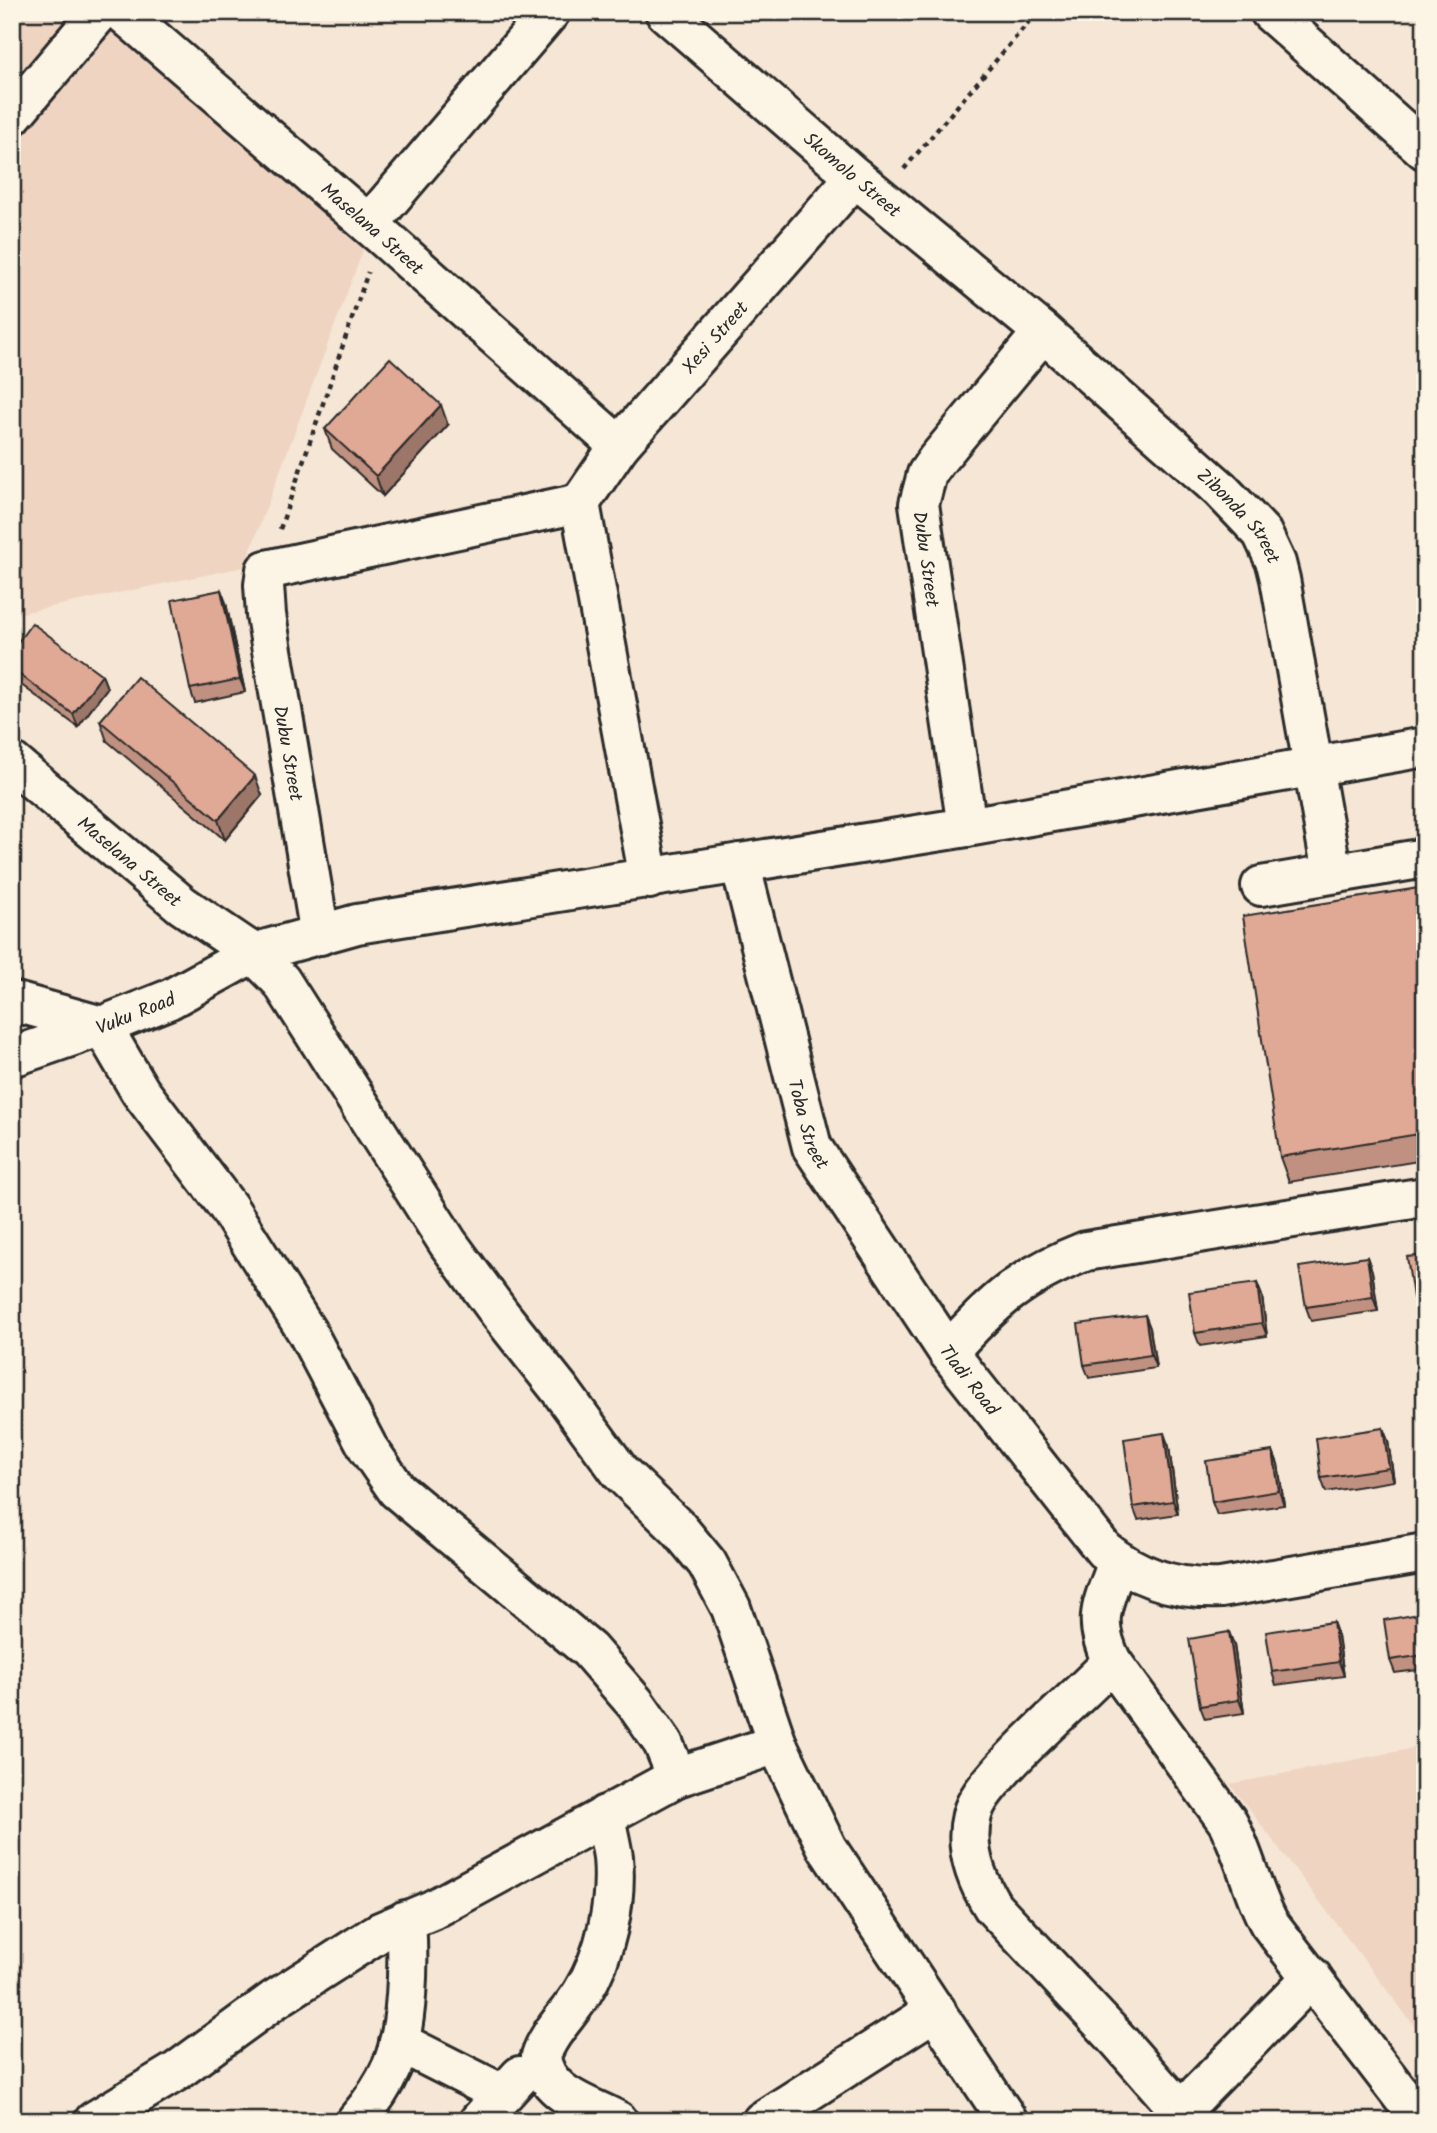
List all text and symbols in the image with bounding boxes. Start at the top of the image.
street label: Skomolo Street [796,125,907,227]
street label: Maselana Street [313,176,430,284]
street label: Xesi Street [675,295,757,382]
street label: Zibonda Street [1189,462,1288,570]
street label: Dubu Street [903,510,947,610]
street label: Dubu Street [264,703,310,804]
street label: Maselana Street [70,810,188,916]
street label: Vuku Road [92,985,181,1044]
street label: Toba Street [778,1076,836,1177]
street label: Tladi Road [930,1339,1006,1423]

